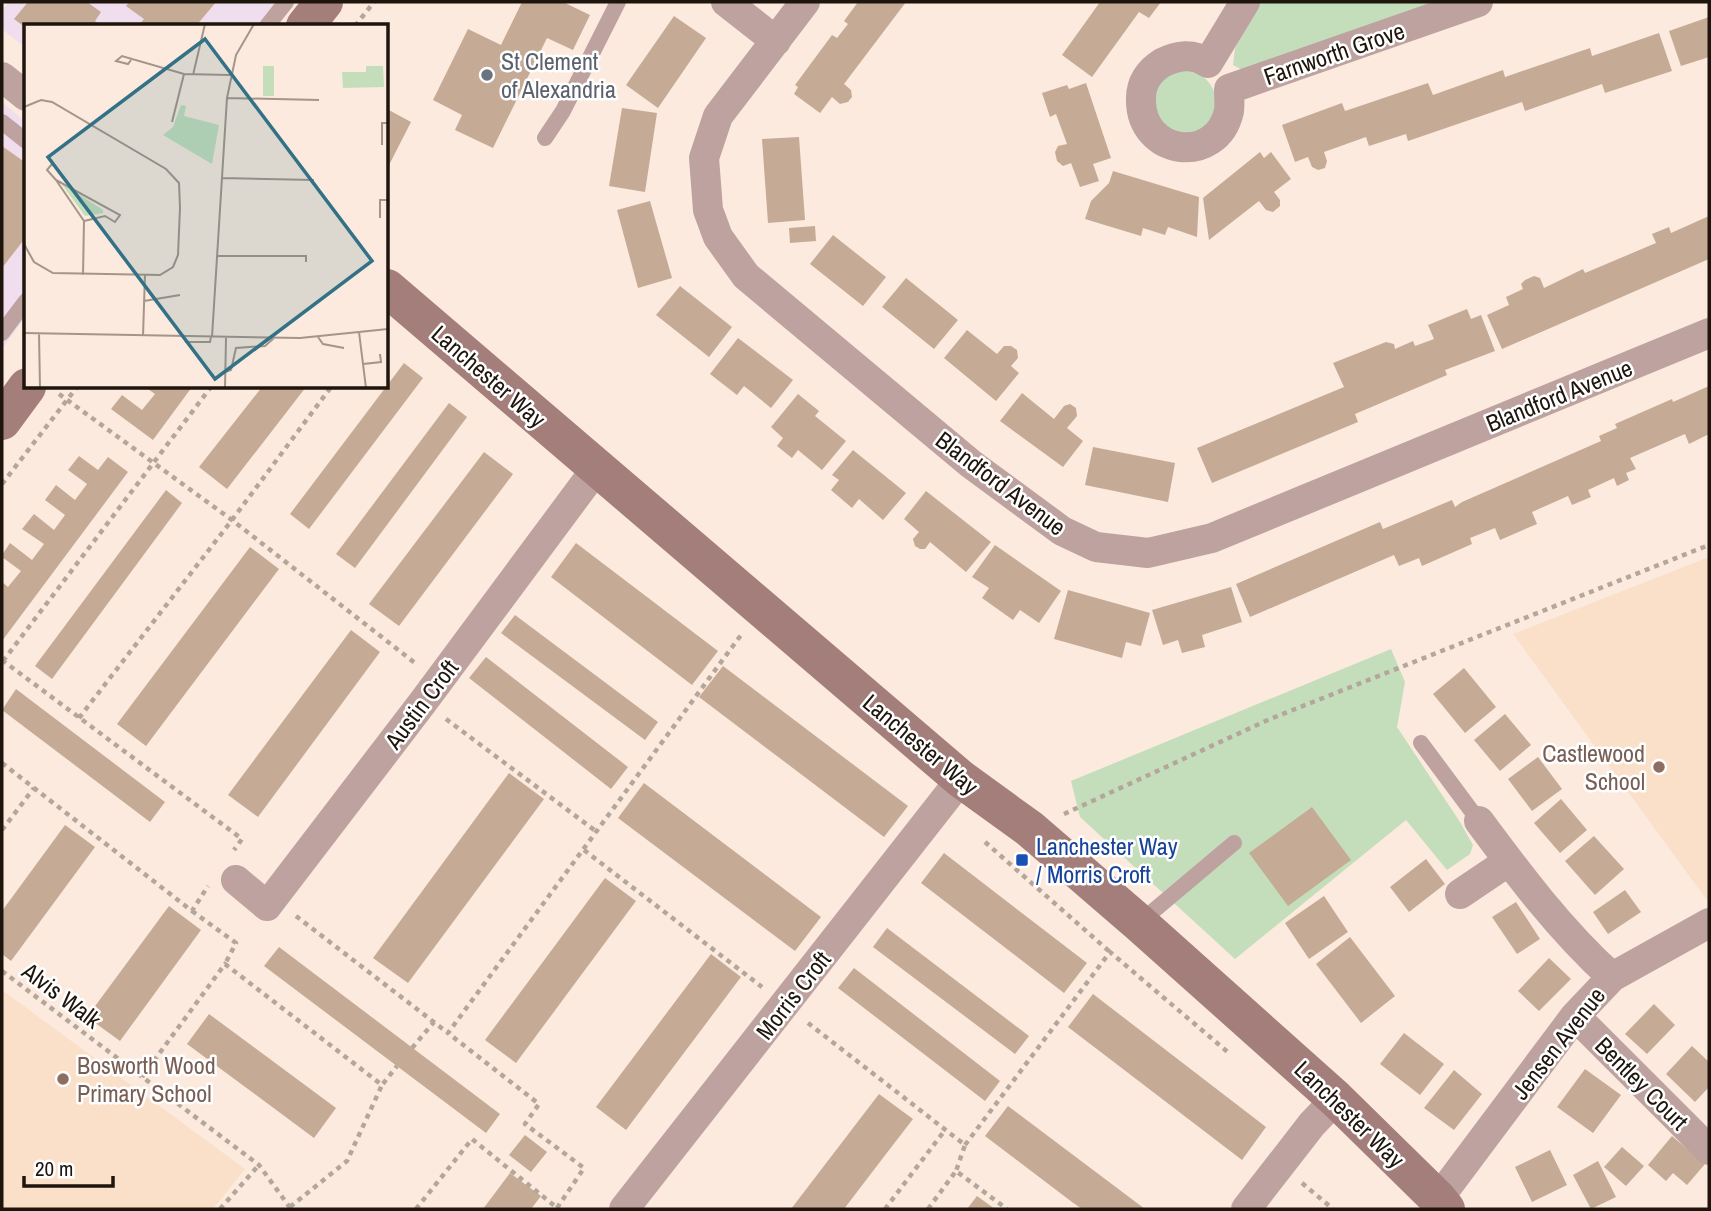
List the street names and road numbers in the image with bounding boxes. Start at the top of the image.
street label: Farnworth Grove [1259,14,1409,92]
street label: Lanchester Way [425,318,553,435]
street label: Blandford Avenue [1481,351,1637,439]
street label: Blandford Avenue [929,424,1073,542]
street label: Austin Croft [376,652,465,756]
street label: Lanchester Way [857,686,986,802]
street label: Morris Croft [748,944,838,1046]
street label: Alvis Walk [15,954,108,1035]
street label: Jensen Avenue [1504,980,1612,1106]
street label: Bentley Court [1589,1030,1696,1137]
street label: Lanchester Way [1288,1053,1412,1175]

